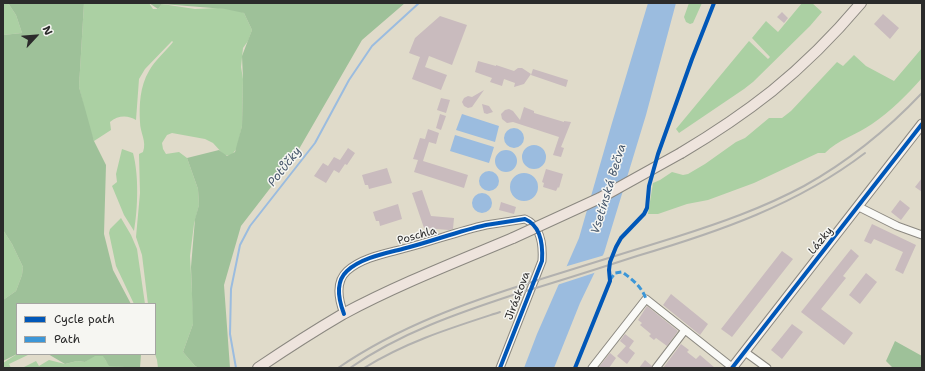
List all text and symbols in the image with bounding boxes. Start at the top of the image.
north arrow [16,16,56,56]
text: N [39,23,56,38]
water label: Vsetínská Bečva [588,142,630,236]
water label: Potůčky [265,144,305,190]
street label: Poschla [396,224,438,248]
street label: Lázky [806,225,836,257]
street label: Jiráskova [503,270,533,322]
legend [16,303,156,355]
text: Cycle path [54,311,115,327]
text: Path [54,331,80,347]

